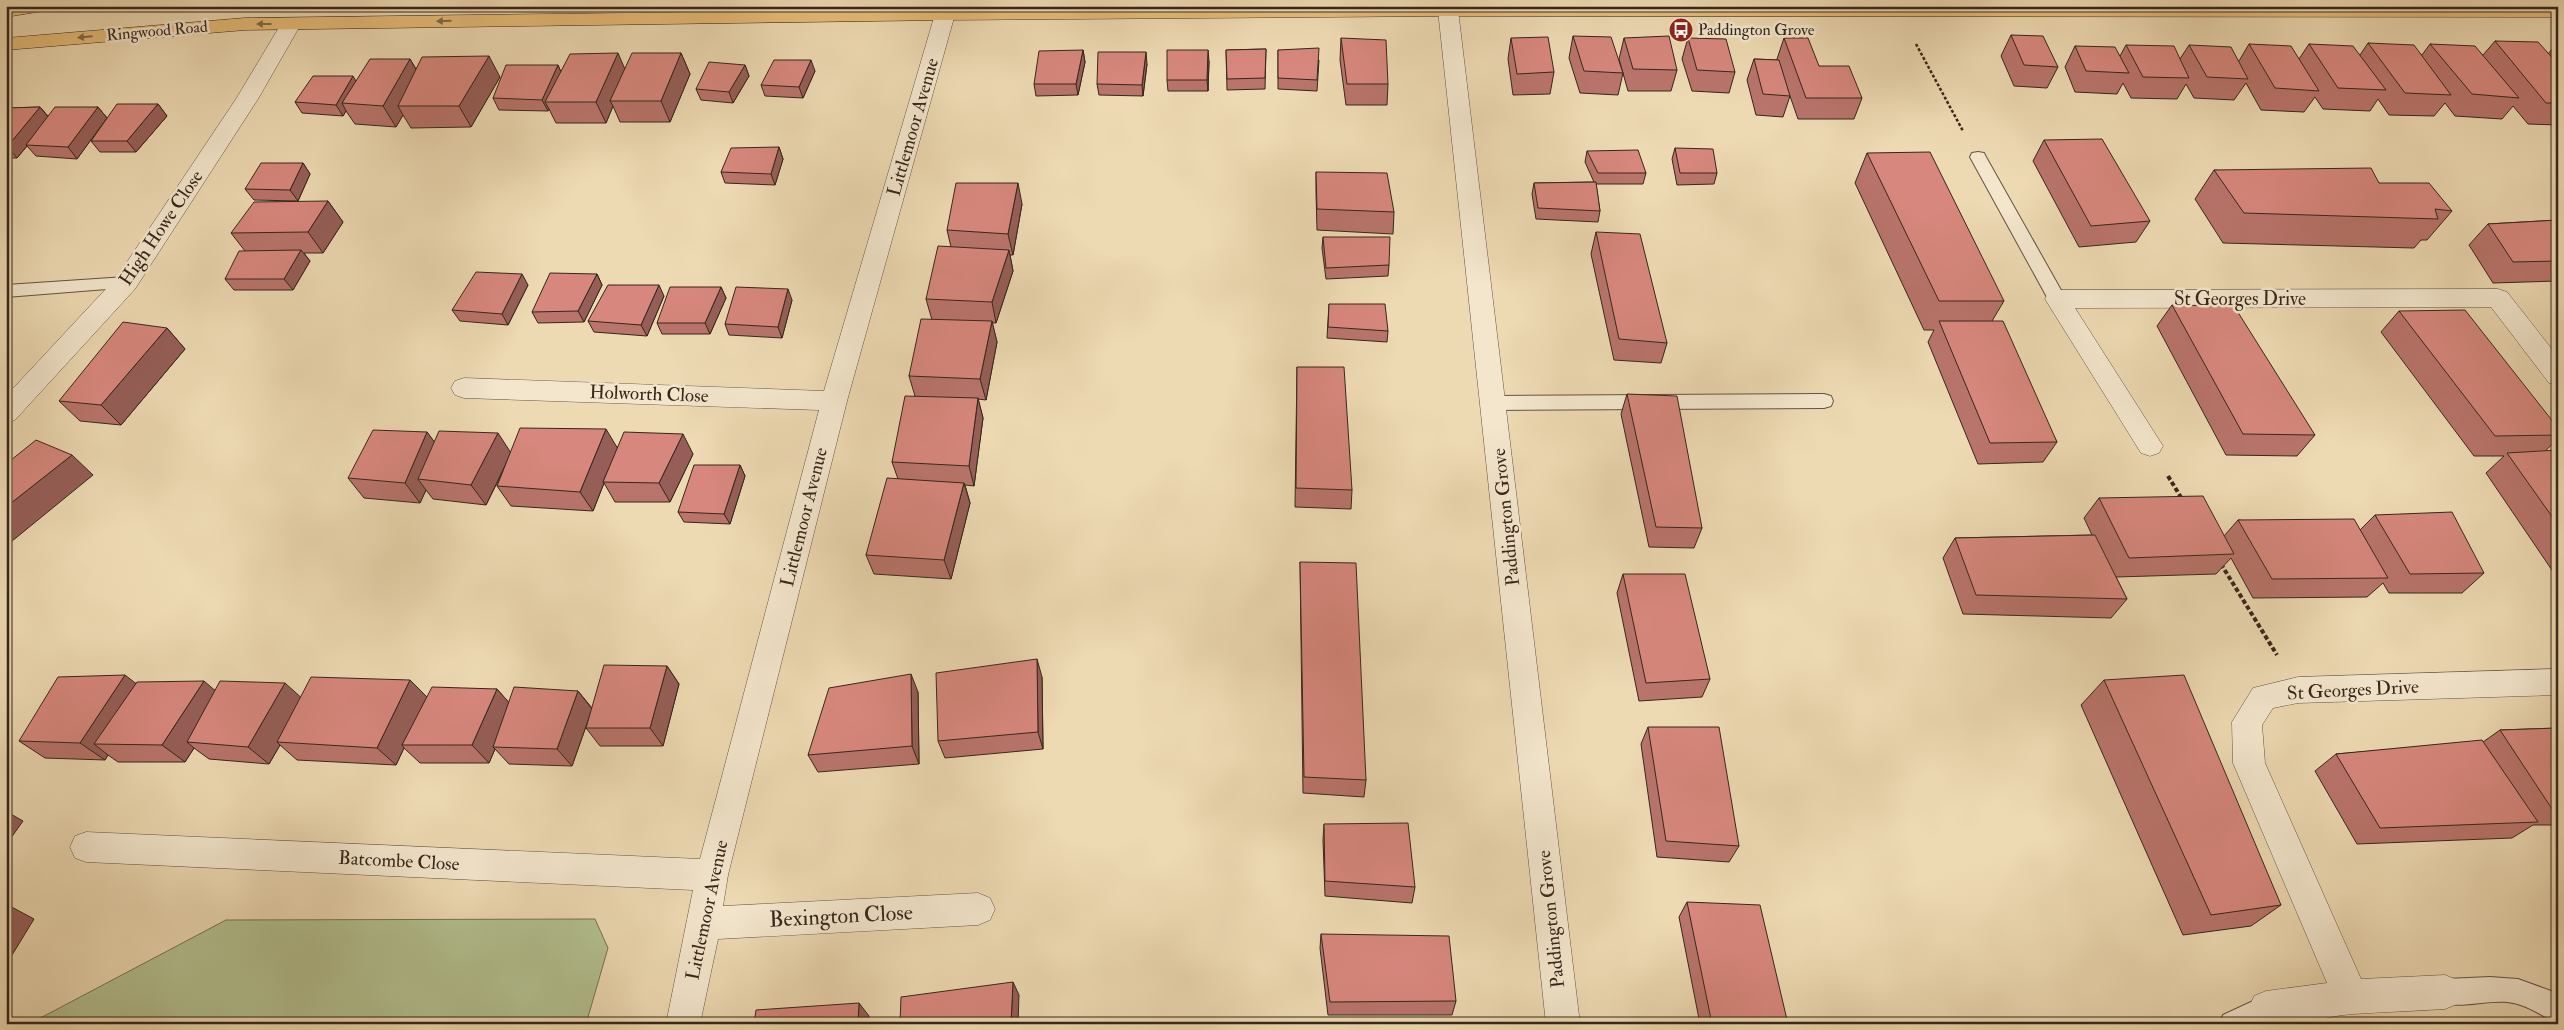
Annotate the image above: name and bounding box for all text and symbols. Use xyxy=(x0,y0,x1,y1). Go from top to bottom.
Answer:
street label: Ringwood Road xyxy=(105,17,209,45)
bus stop icon: Paddington Grove xyxy=(1668,17,1694,43)
one-way arrow xyxy=(436,18,452,26)
one-way arrow xyxy=(256,20,272,28)
place label: Paddington Grove xyxy=(1698,20,1815,40)
one-way arrow xyxy=(76,34,92,42)
street label: Littlemoor Avenue xyxy=(882,55,944,199)
street label: High Howe Close xyxy=(114,166,208,290)
street label: St Georges Drive xyxy=(2174,287,2306,311)
street label: Holworth Close xyxy=(589,380,709,408)
street label: Littlemoor Avenue xyxy=(775,445,833,589)
street label: Paddington Grove xyxy=(1487,447,1525,587)
street label: St Georges Drive xyxy=(2286,675,2420,705)
street label: Littlemoor Avenue xyxy=(680,838,734,982)
street label: Batcombe Close xyxy=(338,846,460,876)
street label: Paddington Grove xyxy=(1532,849,1570,989)
street label: Bexington Close xyxy=(768,898,914,934)

